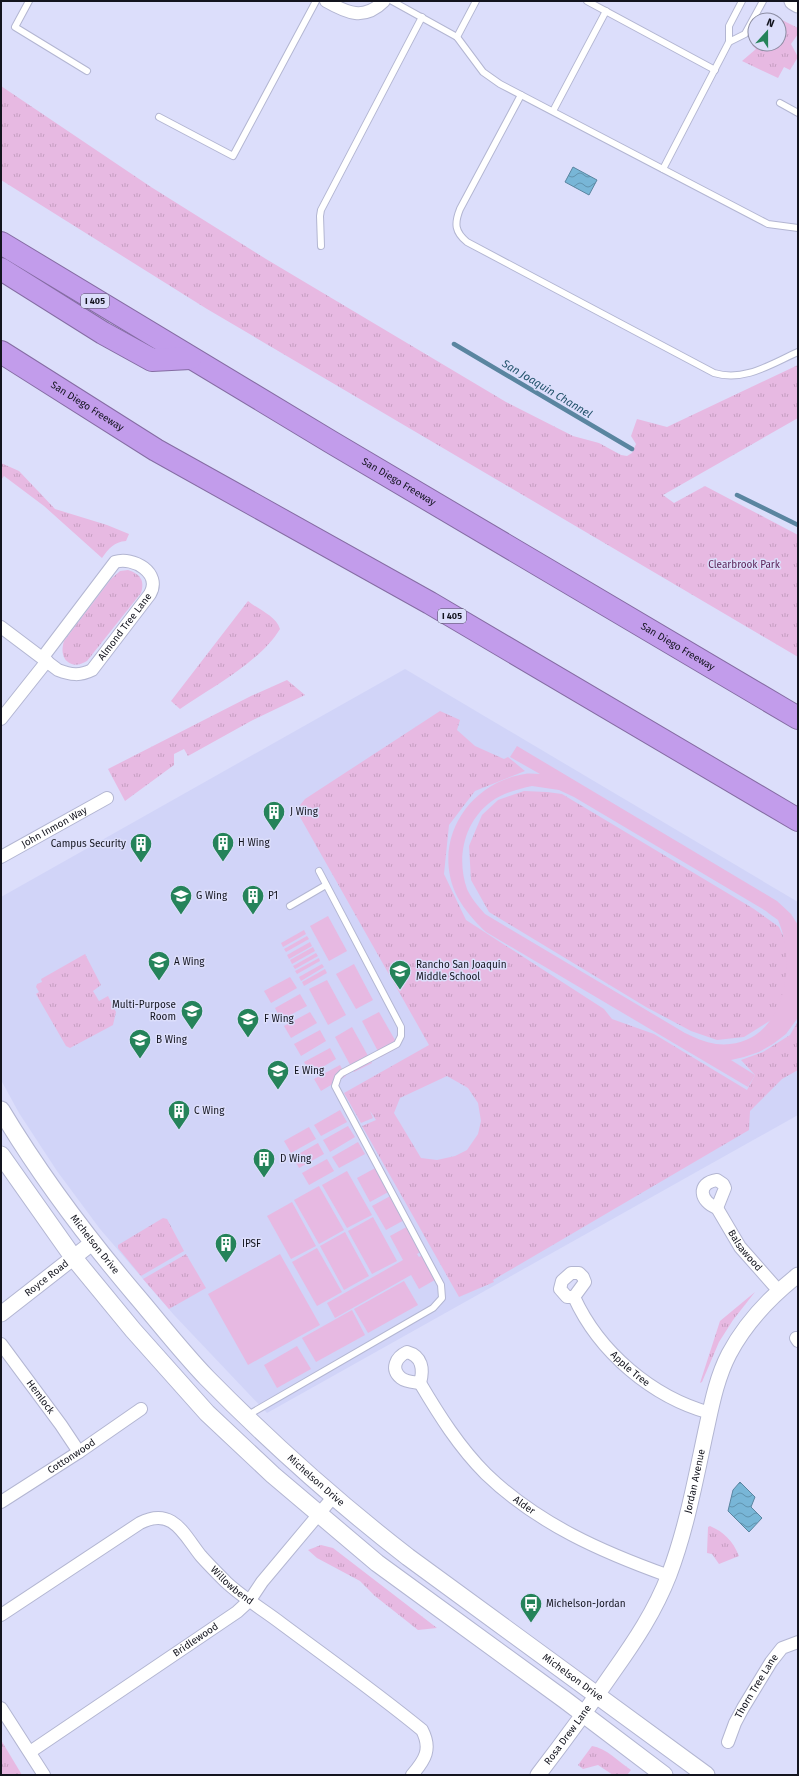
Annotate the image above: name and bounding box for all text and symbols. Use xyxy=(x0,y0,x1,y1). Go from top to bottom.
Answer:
north arrow xyxy=(747,12,787,52)
text: N xyxy=(765,16,776,31)
road number: I 405 xyxy=(81,294,109,308)
water label: San Joaquin Channel xyxy=(499,356,594,421)
street label: San Diego Freeway xyxy=(48,379,126,434)
street label: San Diego Freeway xyxy=(359,455,438,509)
park label: Clearbrook Park xyxy=(708,559,781,571)
street label: Almond Tree Lane xyxy=(96,591,154,663)
road number: I 405 xyxy=(438,609,466,623)
street label: San Diego Freeway xyxy=(638,620,717,673)
building icon: J Wing xyxy=(261,799,287,832)
street label: John Inmon Way xyxy=(19,804,89,850)
place label: J Wing xyxy=(290,806,319,818)
building icon: H Wing xyxy=(210,830,236,863)
building icon: Campus Security xyxy=(128,831,154,864)
place label: H Wing xyxy=(238,837,270,849)
place label: Campus Security xyxy=(51,838,126,850)
school or university icon: G Wing xyxy=(168,883,194,916)
building icon: P1 xyxy=(240,883,266,916)
place label: G Wing xyxy=(196,890,228,902)
place label: P1 xyxy=(268,890,278,902)
school or university icon: A Wing xyxy=(146,949,172,982)
place label: A Wing xyxy=(174,956,205,968)
school or university icon: Rancho San Joaquin Middle School xyxy=(387,958,413,991)
place label: Rancho San Joaquin Middle School xyxy=(416,959,507,983)
school or university icon: Multi-Purpose Room xyxy=(179,998,205,1031)
place label: Multi-Purpose Room xyxy=(112,999,176,1023)
school or university icon: F Wing xyxy=(235,1006,261,1039)
place label: F Wing xyxy=(264,1013,294,1025)
school or university icon: B Wing xyxy=(127,1027,153,1060)
place label: B Wing xyxy=(156,1034,188,1046)
school or university icon: E Wing xyxy=(265,1058,291,1091)
place label: E Wing xyxy=(294,1065,325,1077)
building icon: C Wing xyxy=(166,1098,192,1131)
place label: C Wing xyxy=(194,1105,225,1117)
building icon: D Wing xyxy=(251,1146,277,1179)
place label: D Wing xyxy=(280,1153,312,1165)
street label: Michelson Drive xyxy=(68,1212,122,1277)
street label: Balsawood xyxy=(725,1228,765,1274)
building icon: IPSF xyxy=(213,1231,239,1264)
place label: IPSF xyxy=(242,1238,261,1250)
street label: Royce Road xyxy=(22,1257,71,1299)
street label: Apple Tree xyxy=(608,1349,652,1389)
street label: Hemlock xyxy=(24,1378,57,1417)
street label: Cottonwood xyxy=(45,1436,98,1477)
street label: Jordan Avenue xyxy=(682,1448,708,1515)
street label: Michelson Drive xyxy=(285,1452,347,1509)
street label: Alder xyxy=(511,1494,537,1517)
street label: Willowbend xyxy=(208,1564,256,1608)
bus stop icon: Michelson-Jordan xyxy=(518,1591,544,1624)
place label: Michelson-Jordan xyxy=(546,1598,626,1610)
street label: Bridlewood xyxy=(171,1620,221,1659)
street label: Michelson Drive xyxy=(540,1651,605,1704)
street label: Thorn Tree Lane xyxy=(733,1652,781,1720)
street label: Rosa Drew Lane xyxy=(542,1703,594,1767)

